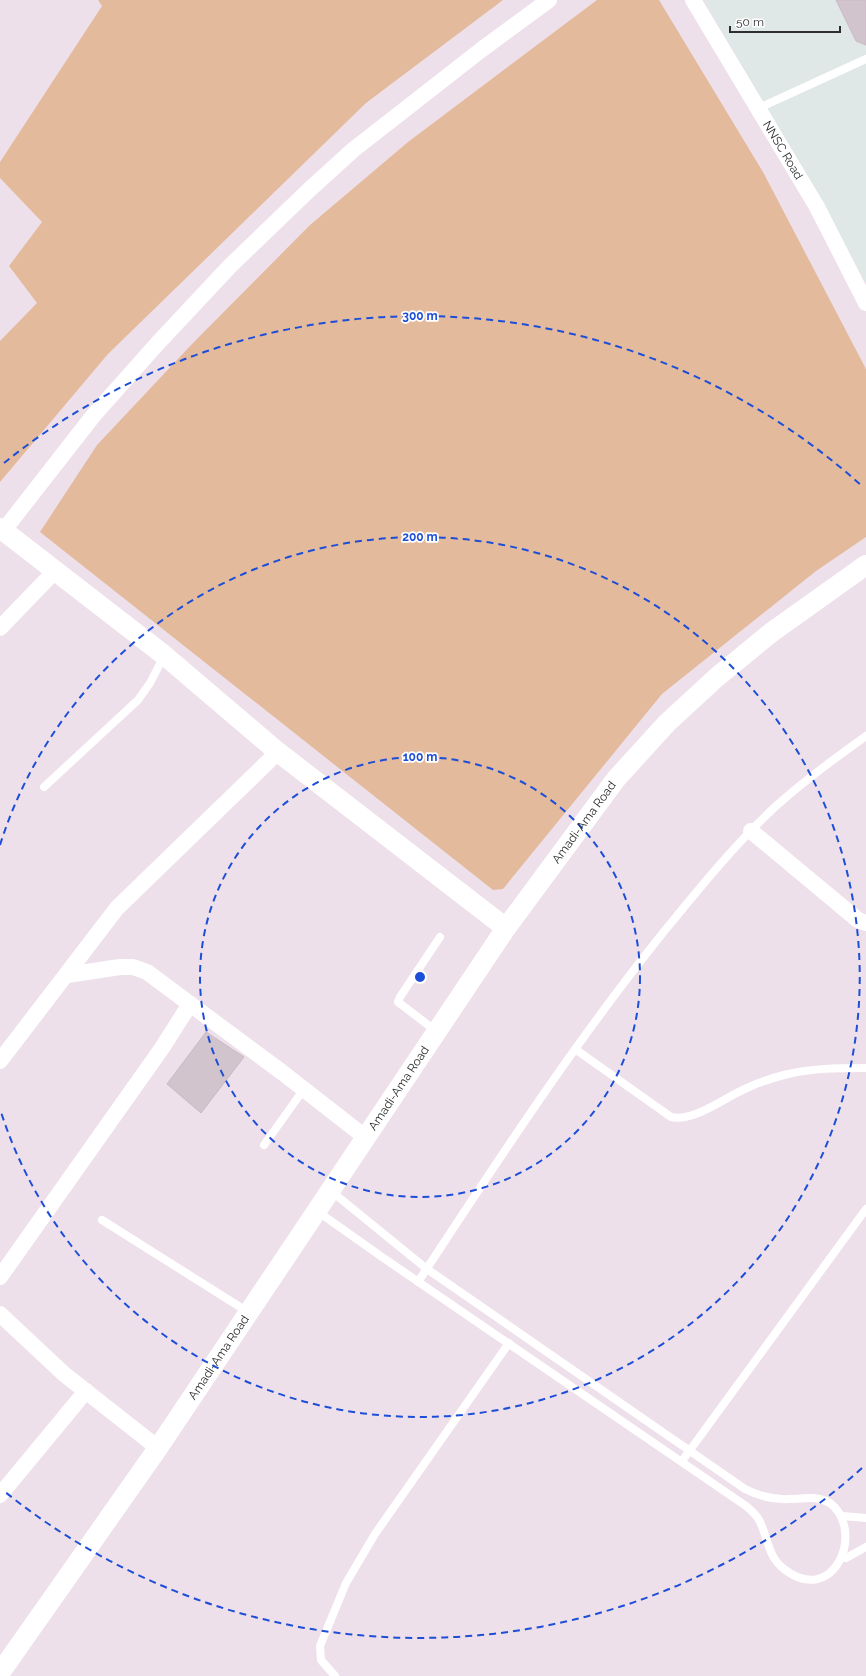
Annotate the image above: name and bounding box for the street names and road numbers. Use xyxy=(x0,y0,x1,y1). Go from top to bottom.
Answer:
street label: NNSC Road xyxy=(760,118,806,182)
street label: Amadi-Ama Road xyxy=(549,779,619,866)
street label: Amadi-Ama Road xyxy=(366,1043,432,1133)
street label: Amadi-Ama Road xyxy=(185,1313,252,1402)

